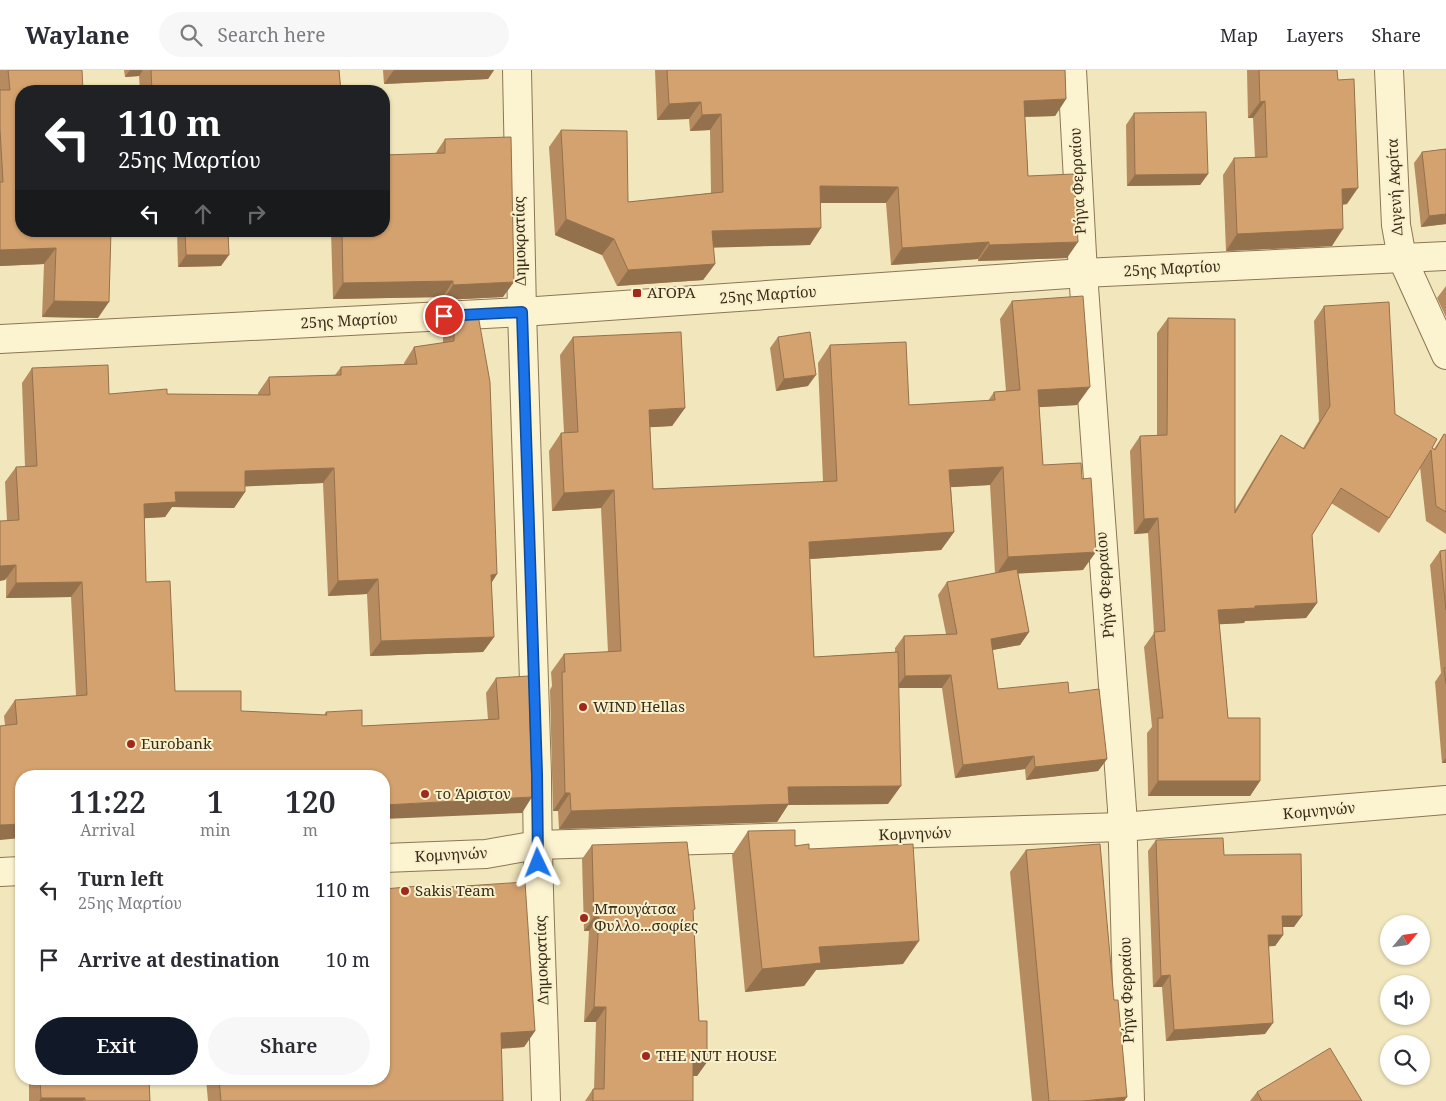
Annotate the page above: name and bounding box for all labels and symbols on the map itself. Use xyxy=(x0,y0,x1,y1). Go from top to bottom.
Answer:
street label: Ρήγα Φερραίου xyxy=(1064,127,1090,235)
street label: Διγενή Ακρίτα xyxy=(1381,138,1407,236)
street label: Δημοκρατίας xyxy=(508,196,530,286)
street label: 25ης Μαρτίου xyxy=(1123,255,1221,281)
street label: 25ης Μαρτίου xyxy=(719,281,817,307)
place label: ΑΓΟΡΑ xyxy=(647,282,696,302)
marker: ΑΓΟΡΑ xyxy=(631,287,643,299)
pin xyxy=(423,295,465,337)
street label: 25ης Μαρτίου xyxy=(300,307,398,333)
street label: Ρήγα Φερραίου xyxy=(1090,531,1118,639)
place label: WIND Hellas xyxy=(593,696,685,716)
marker: WIND Hellas xyxy=(577,701,589,713)
place label: Eurobank xyxy=(141,733,212,753)
marker: Eurobank xyxy=(125,738,137,750)
place label: το Άριστον xyxy=(435,783,511,803)
marker: το Άριστον xyxy=(419,788,431,800)
street label: Κομνηνών xyxy=(1282,797,1356,823)
street label: Κομνηνών xyxy=(878,822,952,844)
position arrow xyxy=(511,836,563,888)
street label: Κομνηνών xyxy=(414,842,488,866)
place label: Sakis Team xyxy=(415,880,495,900)
marker: Sakis Team xyxy=(399,885,411,897)
place label: Μπουγάτσα Φυλλο...σοφίες xyxy=(594,898,698,935)
marker: Μπουγάτσα Φυλλο...σοφίες xyxy=(578,912,590,924)
street label: Δημοκρατίας xyxy=(529,915,553,1005)
north arrow xyxy=(1380,915,1430,965)
street label: Ρήγα Φερραίου xyxy=(1114,936,1138,1044)
place label: THE NUT HOUSE xyxy=(656,1045,777,1065)
marker: THE NUT HOUSE xyxy=(640,1050,652,1062)

